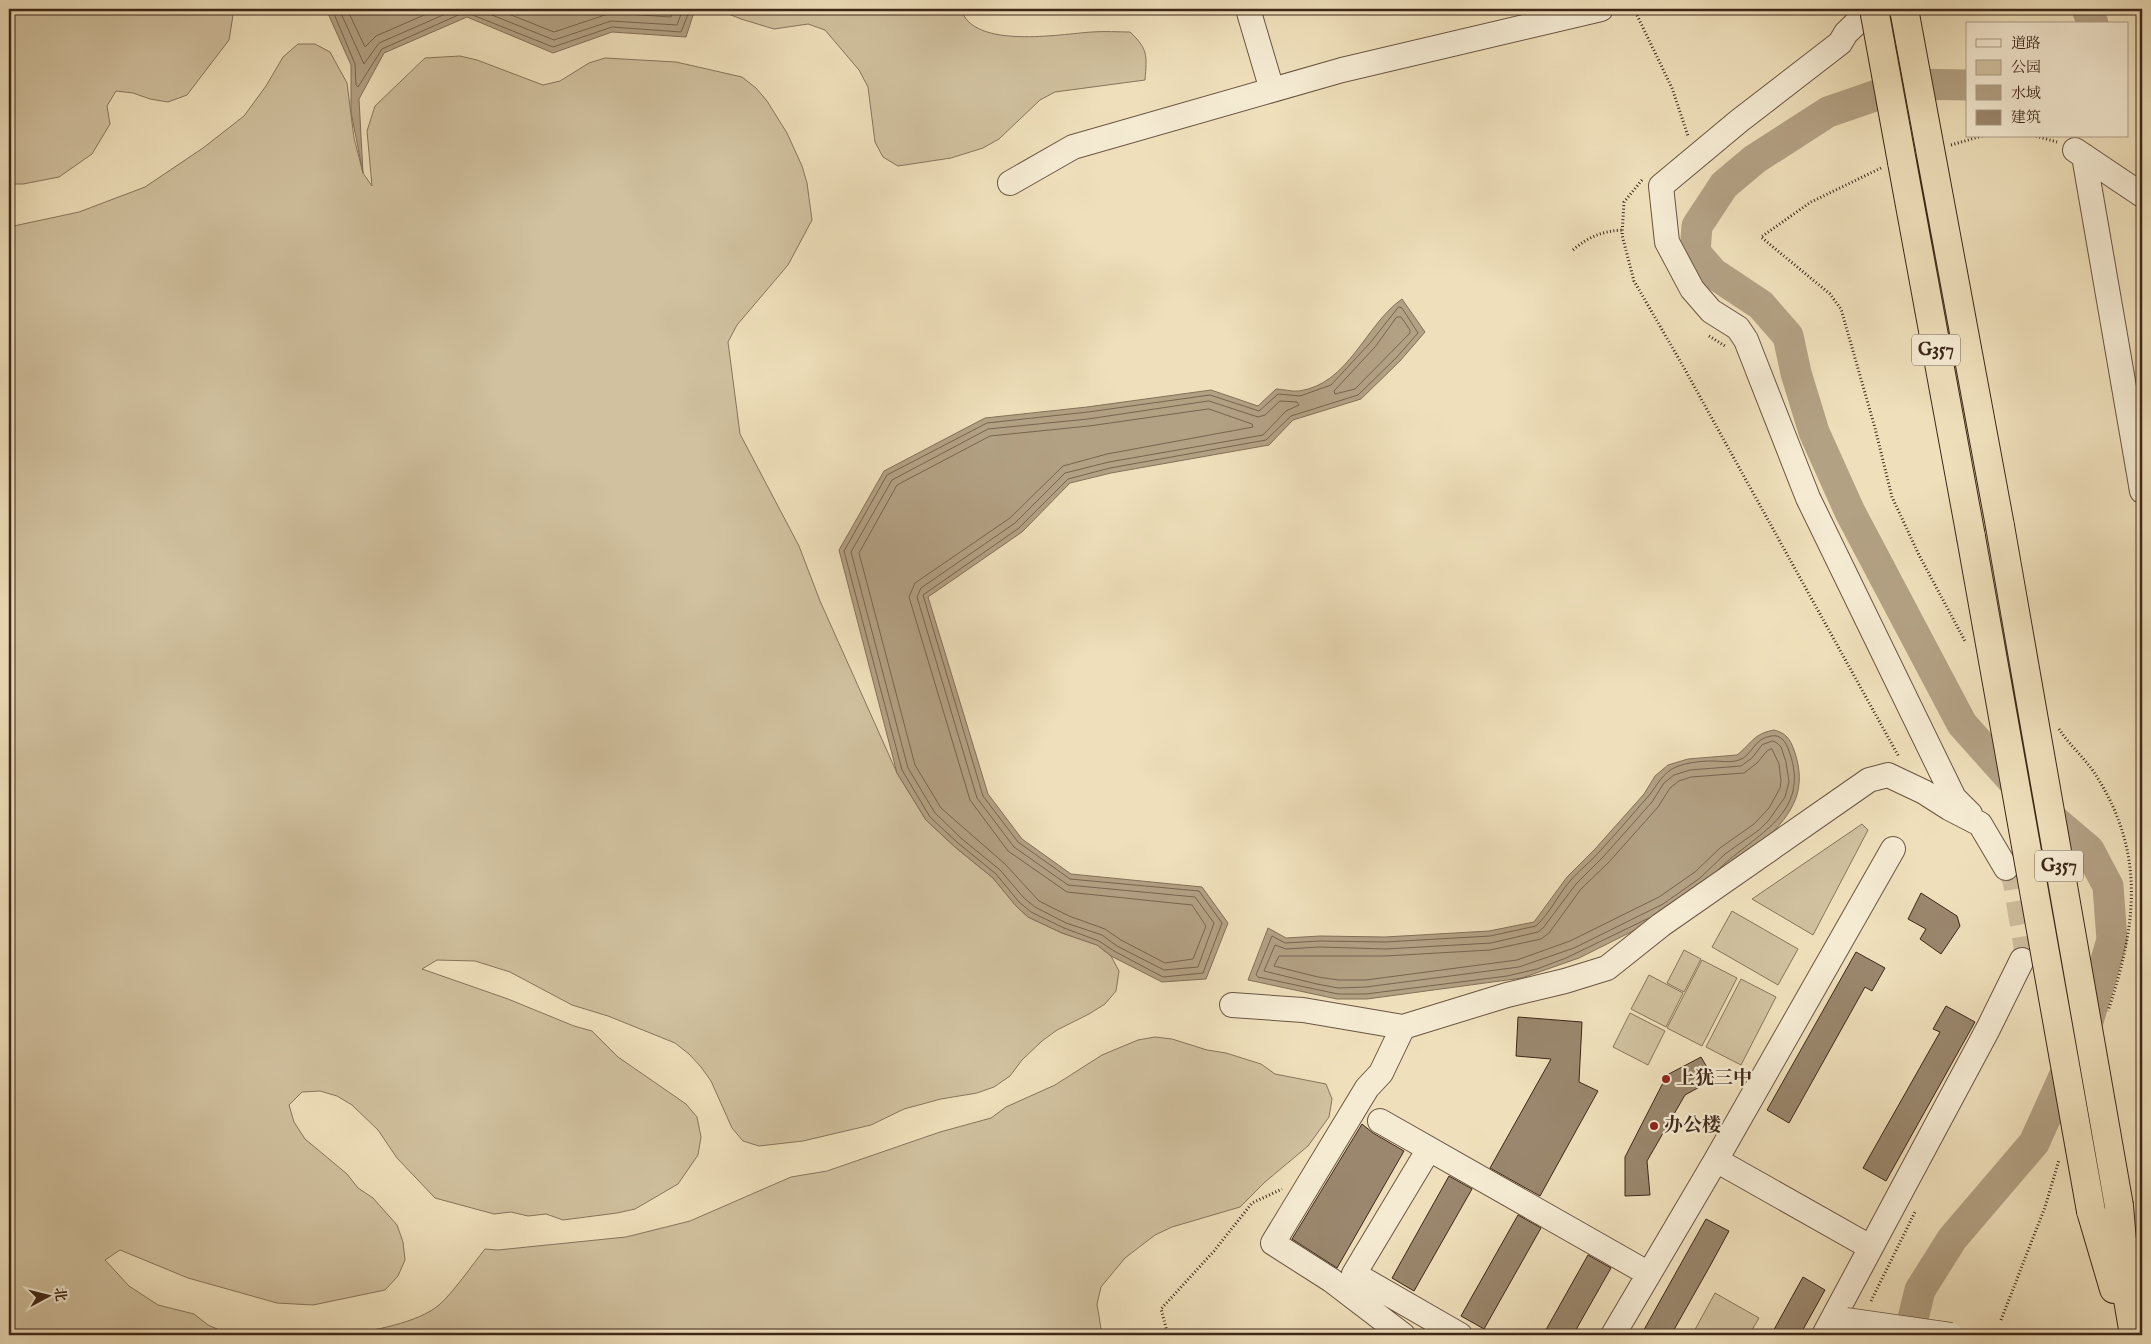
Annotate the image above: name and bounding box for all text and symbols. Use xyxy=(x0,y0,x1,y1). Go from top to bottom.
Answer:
legend xyxy=(1966,22,2128,138)
text: 道路 xyxy=(2011,34,2041,53)
text: 公园 xyxy=(2011,58,2041,77)
text: 水域 xyxy=(2011,84,2041,103)
text: 建筑 xyxy=(2011,108,2041,127)
road number: G357 xyxy=(1912,334,1960,366)
road number: G357 xyxy=(2035,850,2083,881)
place label: 上犹三中 xyxy=(1676,1067,1752,1091)
marker: 上犹三中 xyxy=(1660,1073,1672,1085)
place label: 办公楼 xyxy=(1664,1114,1721,1138)
marker: 办公楼 xyxy=(1648,1120,1660,1132)
north arrow xyxy=(22,1272,72,1322)
text: 北 xyxy=(50,1286,70,1303)

